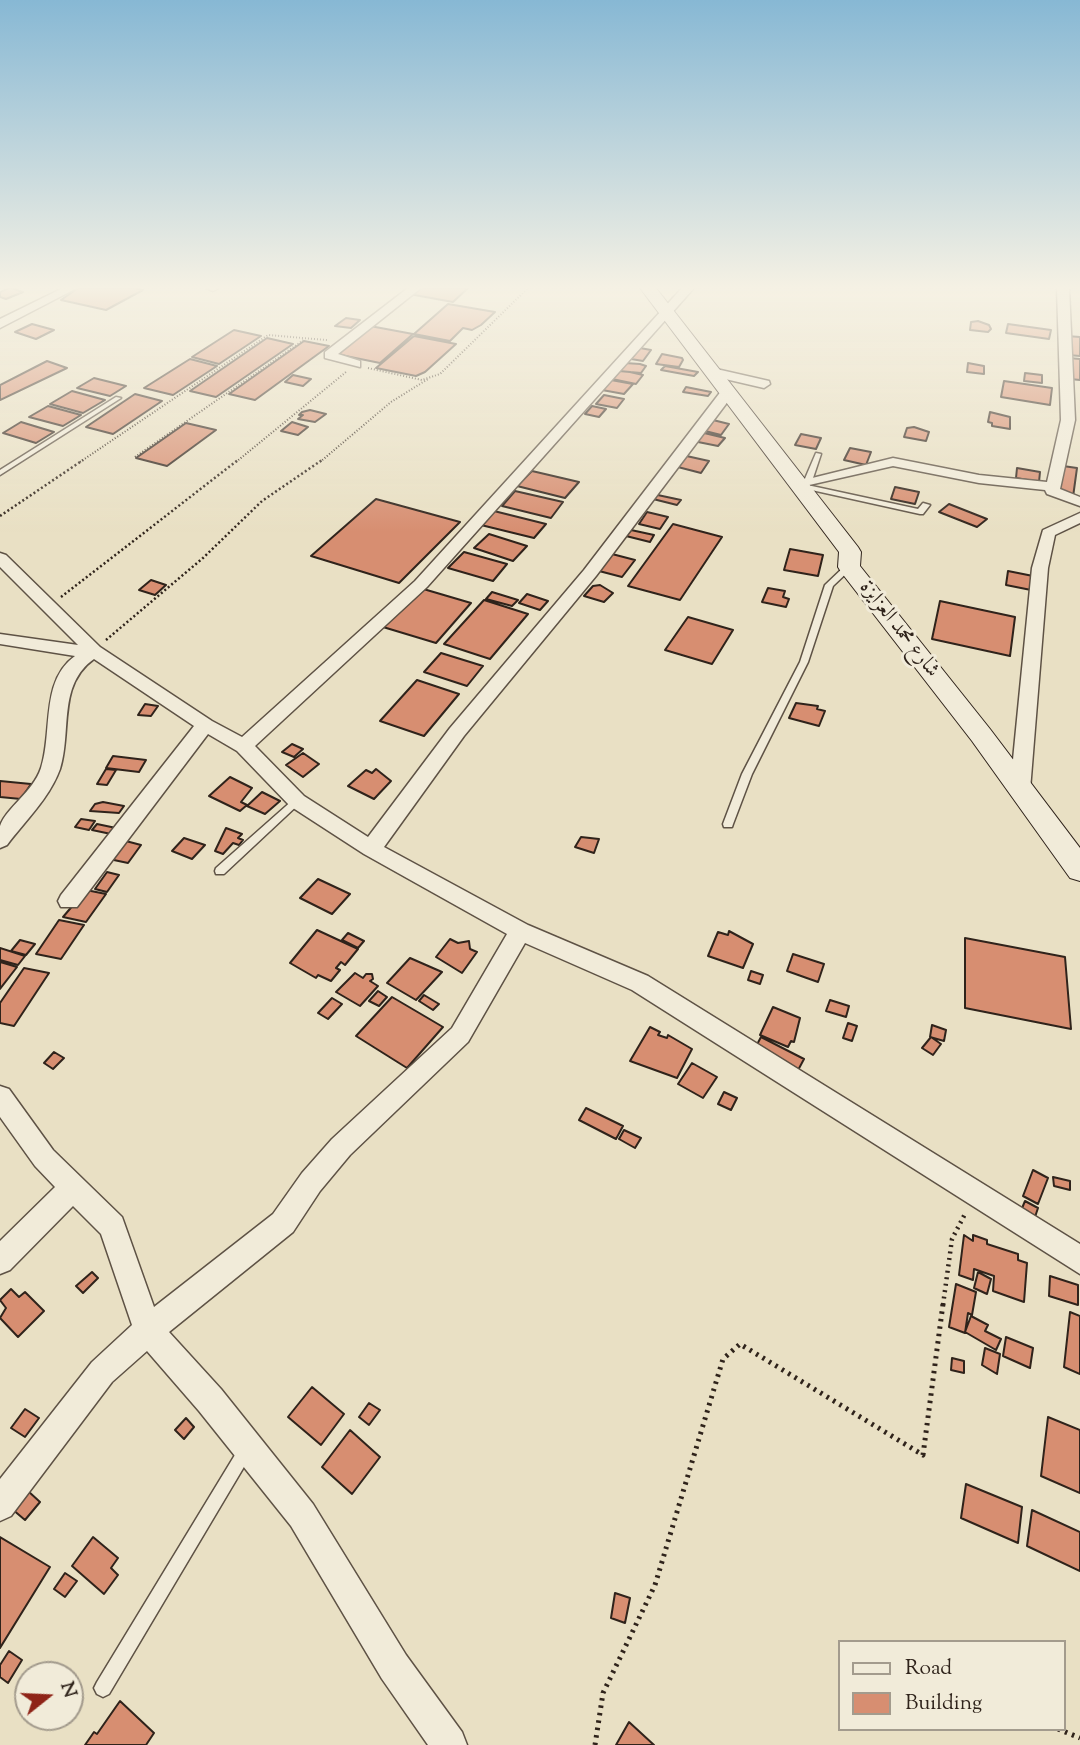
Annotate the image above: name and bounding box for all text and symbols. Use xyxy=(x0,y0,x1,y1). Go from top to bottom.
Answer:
street label: شارع محمد العزايزة xyxy=(852,577,944,683)
legend xyxy=(838,1640,1066,1731)
text: Road xyxy=(905,1654,952,1684)
north arrow xyxy=(14,1661,84,1731)
text: N xyxy=(52,1679,83,1701)
text: Building xyxy=(905,1689,982,1719)

